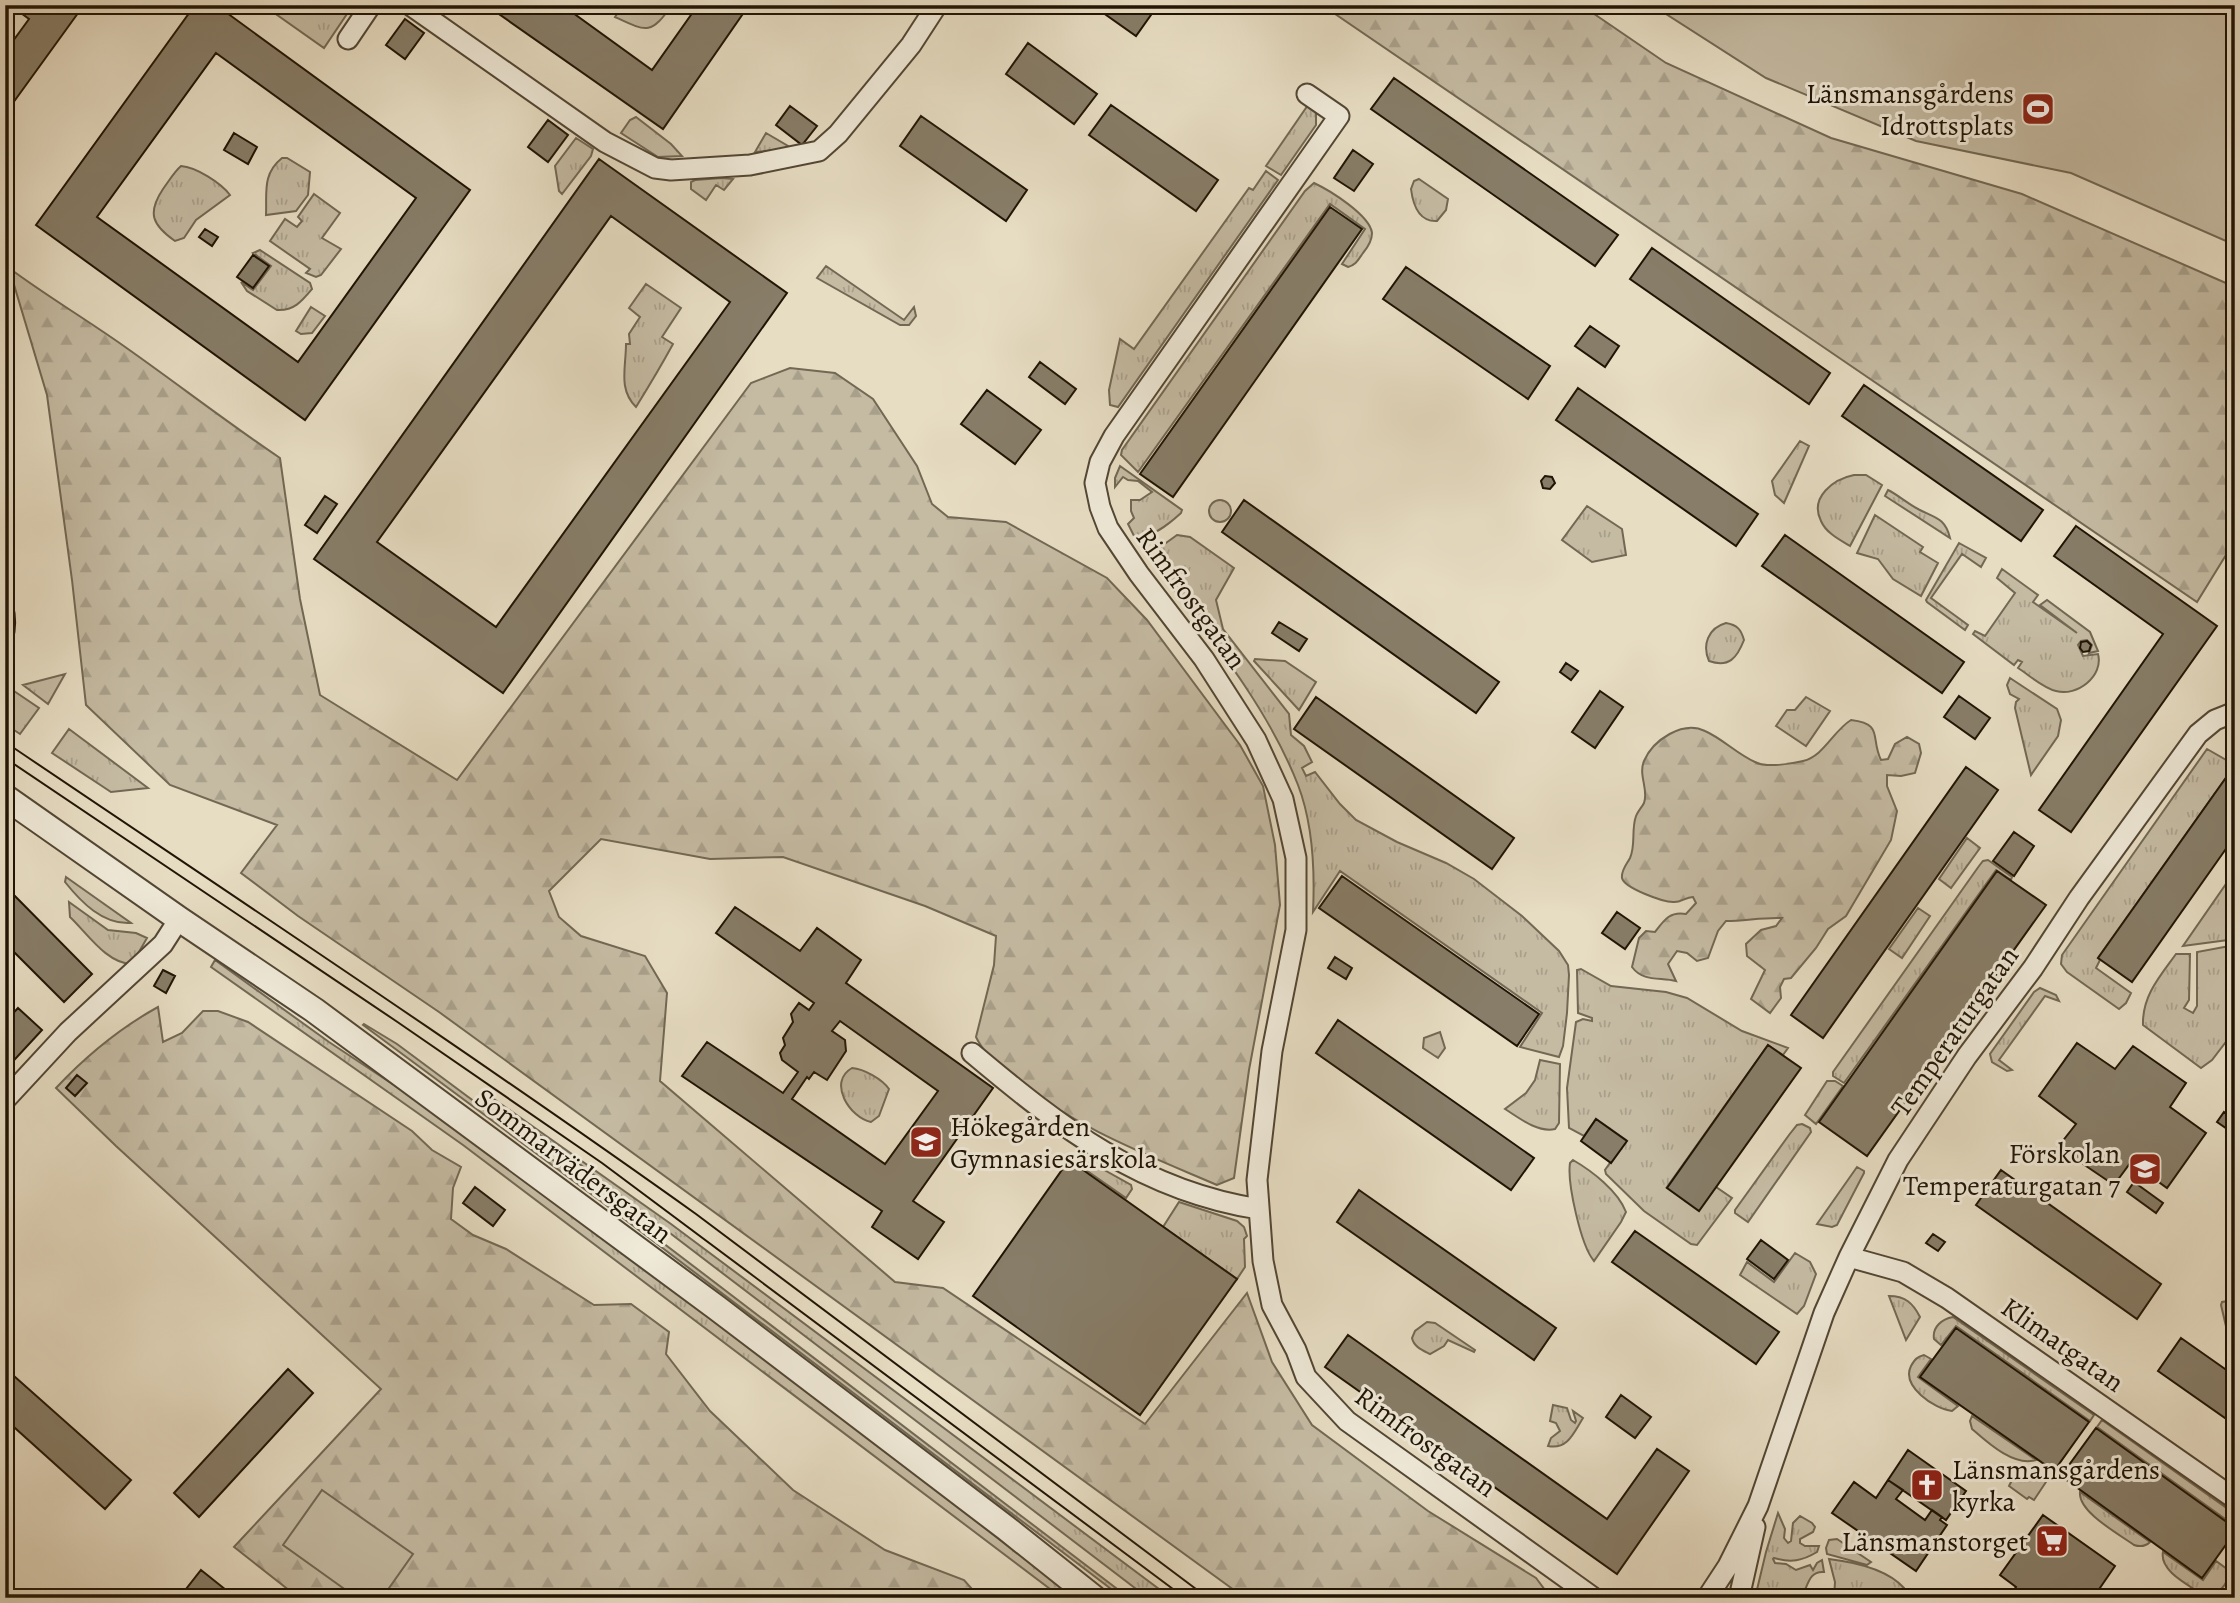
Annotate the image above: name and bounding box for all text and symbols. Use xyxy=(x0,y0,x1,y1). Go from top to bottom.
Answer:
place label: Länsmansgårdens Idrottsplats xyxy=(1806,75,2014,145)
sports icon: Länsmansgårdens Idrottsplats xyxy=(2019,90,2057,128)
street label: Rimfrostgatan xyxy=(1127,520,1255,677)
street label: Temperaturgatan xyxy=(1882,939,2028,1124)
street label: Sommarvädersgatan xyxy=(467,1079,680,1253)
place label: Hökegården Gymnasiesärskola xyxy=(950,1108,1157,1178)
school or university icon: Hökegården Gymnasiesärskola xyxy=(907,1123,945,1161)
place label: Förskolan Temperaturgatan 7 xyxy=(1903,1135,2120,1205)
school or university icon: Förskolan Temperaturgatan 7 xyxy=(2126,1150,2164,1188)
street label: Klimatgatan xyxy=(1993,1288,2132,1401)
street label: Rimfrostgatan xyxy=(1347,1378,1504,1506)
place label: Länsmansgårdens kyrka xyxy=(1952,1451,2160,1521)
church icon: Länsmansgårdens kyrka xyxy=(1908,1466,1946,1504)
supermarket icon: Länsmanstorget xyxy=(2033,1522,2071,1560)
place label: Länsmanstorget xyxy=(1841,1523,2028,1561)

